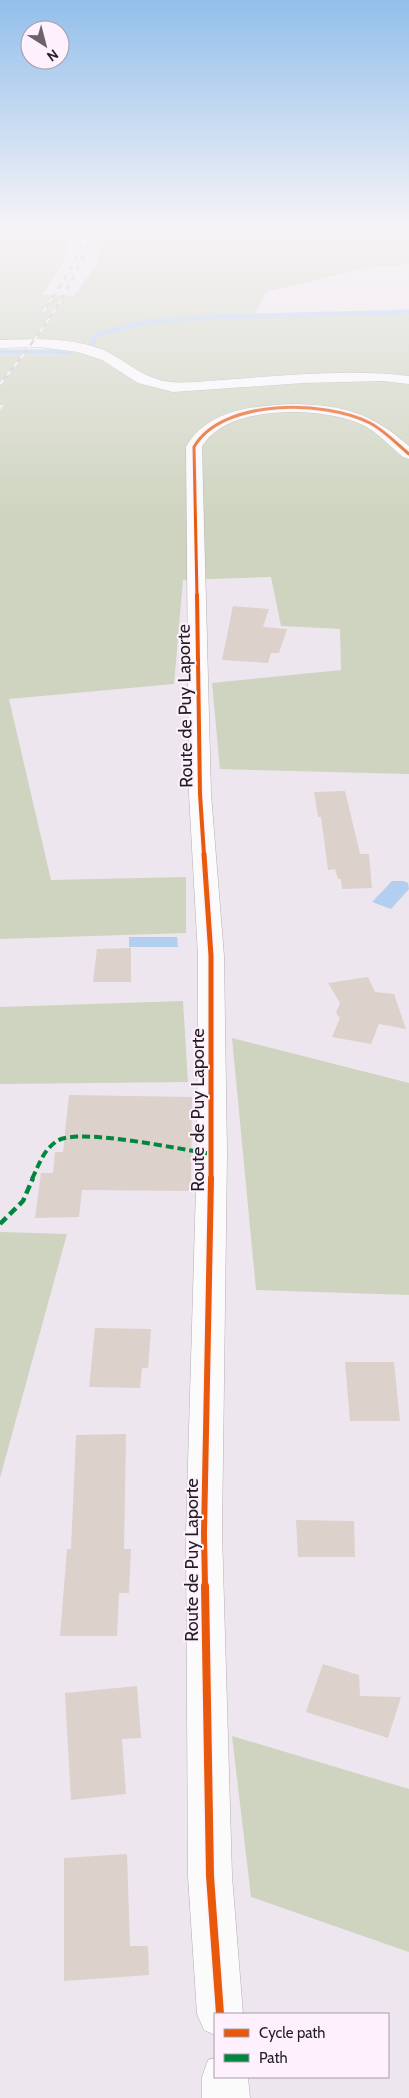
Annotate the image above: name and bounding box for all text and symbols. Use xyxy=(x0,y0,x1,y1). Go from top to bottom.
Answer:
north arrow xyxy=(20,20,70,70)
text: N xyxy=(43,45,62,66)
street label: Route de Puy Laporte xyxy=(173,624,197,788)
street label: Route de Puy Laporte xyxy=(187,1028,209,1192)
street label: Route de Puy Laporte xyxy=(181,1478,203,1642)
legend xyxy=(214,2013,389,2078)
text: Cycle path xyxy=(259,2024,325,2042)
text: Path xyxy=(259,2049,288,2067)

